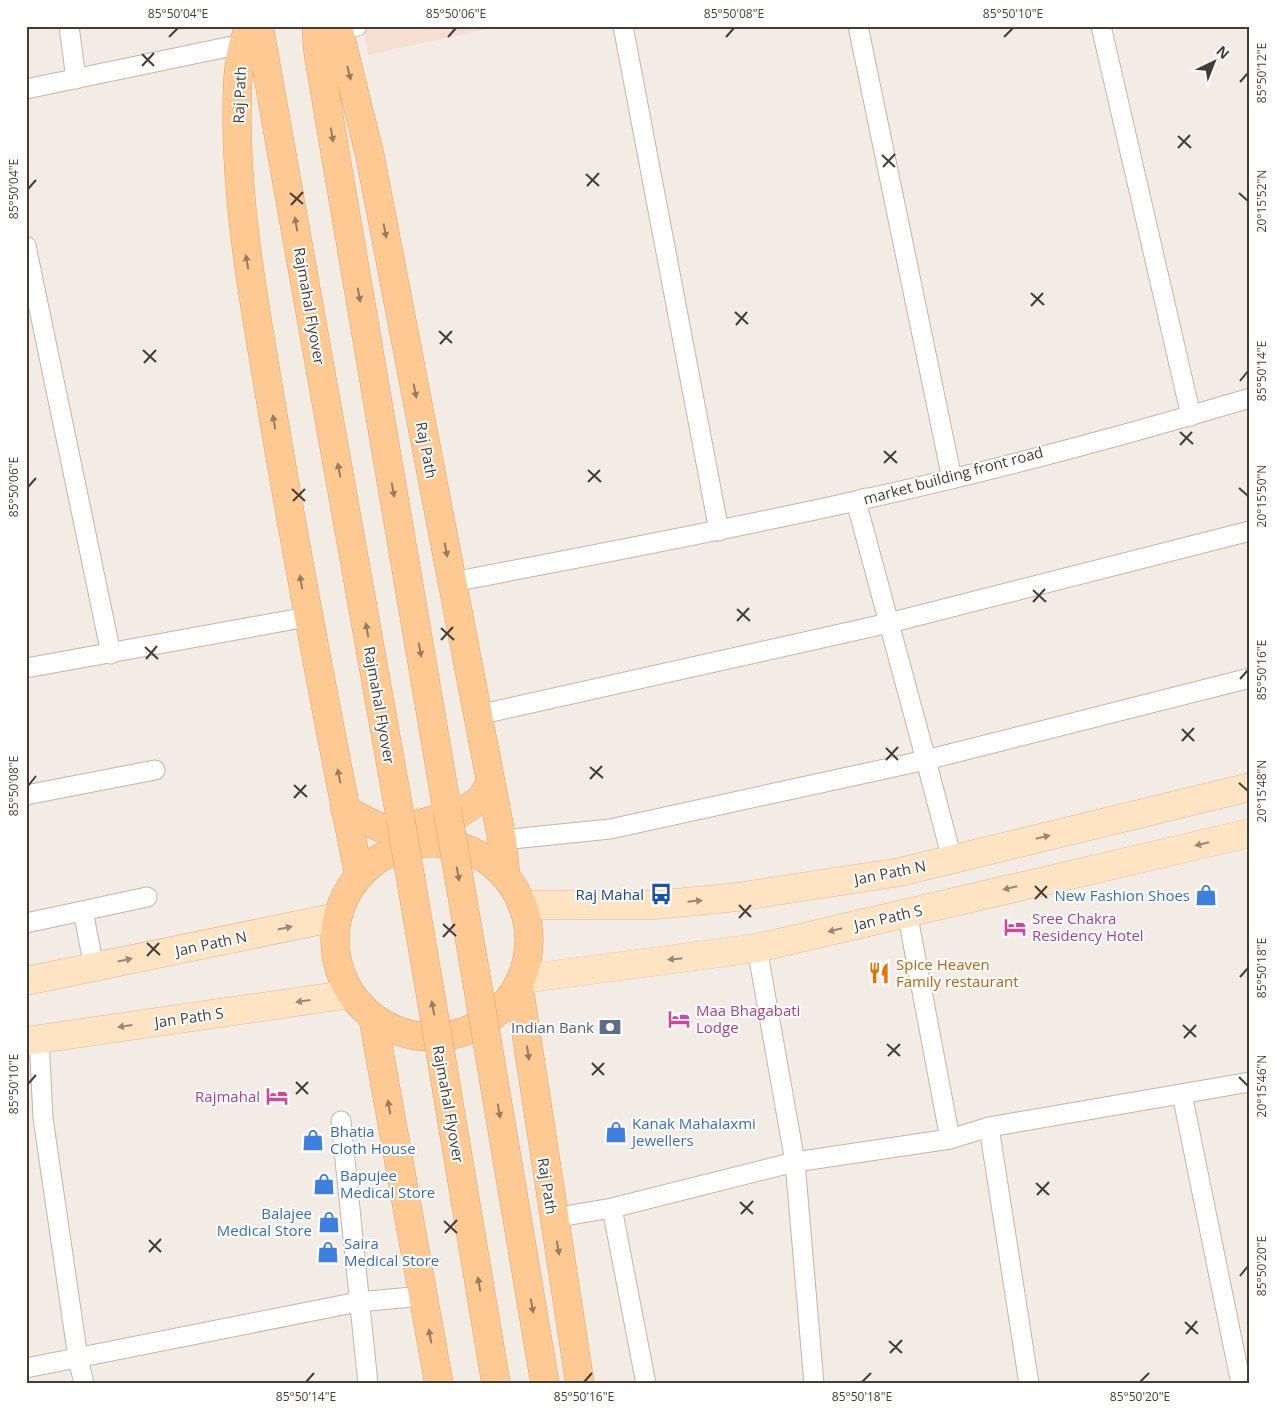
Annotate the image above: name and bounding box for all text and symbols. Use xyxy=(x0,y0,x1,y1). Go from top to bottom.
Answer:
text: 85°50'04"E xyxy=(148,5,208,22)
text: 85°50'06"E xyxy=(426,5,486,22)
text: 85°50'08"E xyxy=(704,5,764,22)
text: 85°50'10"E xyxy=(983,5,1043,22)
north arrow xyxy=(1188,38,1238,88)
text: N xyxy=(1213,41,1234,63)
text: 85°50'12"E xyxy=(1253,43,1270,103)
one-way arrow xyxy=(345,65,353,80)
street label: Raj Path xyxy=(228,66,250,124)
one-way arrow xyxy=(328,127,336,143)
text: 85°50'04"E xyxy=(5,159,22,219)
text: 20°15'52"N xyxy=(1253,170,1270,232)
one-way arrow xyxy=(291,215,299,231)
one-way arrow xyxy=(381,224,389,240)
street label: Rajmahal Flyover xyxy=(290,246,330,366)
one-way arrow xyxy=(243,253,251,269)
one-way arrow xyxy=(356,287,364,303)
text: 85°50'14"E xyxy=(1253,341,1270,401)
one-way arrow xyxy=(412,383,420,399)
one-way arrow xyxy=(270,414,278,430)
street label: Raj Path xyxy=(412,420,442,480)
street label: market building front road xyxy=(861,441,1045,509)
text: 85°50'06"E xyxy=(5,457,22,517)
one-way arrow xyxy=(335,462,343,477)
text: 20°15'50"N xyxy=(1253,465,1270,527)
one-way arrow xyxy=(389,482,397,498)
one-way arrow xyxy=(443,543,451,559)
one-way arrow xyxy=(297,574,305,590)
one-way arrow xyxy=(363,621,371,637)
text: 85°50'16"E xyxy=(1253,640,1270,700)
one-way arrow xyxy=(416,642,424,658)
street label: Rajmahal Flyover xyxy=(360,645,400,765)
text: 85°50'08"E xyxy=(5,756,22,816)
text: 20°15'48"N xyxy=(1253,760,1270,822)
one-way arrow xyxy=(335,769,343,784)
one-way arrow xyxy=(1036,833,1051,841)
one-way arrow xyxy=(1195,840,1210,848)
street label: Jan Path N xyxy=(851,855,928,889)
one-way arrow xyxy=(455,866,463,882)
bus stop icon: Raj Mahal xyxy=(648,881,674,907)
shop icon: New Fashion Shoes xyxy=(1193,882,1219,908)
place label: Raj Mahal xyxy=(576,884,644,904)
one-way arrow xyxy=(1002,884,1017,892)
place label: New Fashion Shoes xyxy=(1054,885,1190,905)
one-way arrow xyxy=(687,897,703,905)
street label: Jan Path S xyxy=(850,899,924,935)
place label: Sree Chakra Residency Hotel xyxy=(1032,908,1144,945)
hotel icon: Sree Chakra Residency Hotel xyxy=(1002,914,1028,940)
one-way arrow xyxy=(277,923,293,931)
street label: Jan Path N xyxy=(171,926,249,961)
one-way arrow xyxy=(827,926,842,934)
text: 85°50'18"E xyxy=(1253,938,1270,998)
place label: Spice Heaven Family restaurant xyxy=(896,954,1019,991)
one-way arrow xyxy=(667,955,683,963)
one-way arrow xyxy=(118,956,134,964)
restaurant icon: Spice Heaven Family restaurant xyxy=(866,960,892,986)
one-way arrow xyxy=(295,997,311,1005)
one-way arrow xyxy=(428,1000,436,1016)
place label: Maa Bhagabati Lodge xyxy=(696,1000,800,1037)
street label: Jan Path S xyxy=(151,1002,225,1032)
hotel icon: Maa Bhagabati Lodge xyxy=(666,1006,692,1032)
bank icon: Indian Bank xyxy=(597,1014,623,1040)
place label: Indian Bank xyxy=(511,1017,594,1037)
one-way arrow xyxy=(116,1022,132,1030)
street label: Rajmahal Flyover xyxy=(429,1044,469,1164)
one-way arrow xyxy=(524,1045,532,1061)
text: 85°50'10"E xyxy=(5,1054,22,1114)
text: 20°15'46"N xyxy=(1253,1055,1270,1117)
hotel icon: Rajmahal xyxy=(264,1083,290,1109)
place label: Rajmahal xyxy=(195,1086,260,1106)
one-way arrow xyxy=(385,1098,393,1114)
one-way arrow xyxy=(495,1104,503,1120)
place label: Kanak Mahalaxmi Jewellers xyxy=(630,1113,756,1150)
shop icon: Kanak Mahalaxmi Jewellers xyxy=(603,1119,629,1145)
place label: Bhatia Cloth House xyxy=(330,1121,416,1158)
shop icon: Bhatia Cloth House xyxy=(300,1127,326,1153)
street label: Raj Path xyxy=(534,1156,562,1216)
place label: Bapujee Medical Store xyxy=(340,1165,435,1202)
shop icon: Bapujee Medical Store xyxy=(311,1171,337,1197)
place label: Balajee Medical Store xyxy=(217,1203,312,1240)
shop icon: Balajee Medical Store xyxy=(316,1209,342,1235)
place label: Saira Medical Store xyxy=(344,1233,439,1270)
text: 85°50'20"E xyxy=(1253,1236,1270,1296)
shop icon: Saira Medical Store xyxy=(315,1239,341,1265)
one-way arrow xyxy=(555,1240,563,1256)
one-way arrow xyxy=(475,1276,483,1292)
one-way arrow xyxy=(529,1298,537,1314)
one-way arrow xyxy=(426,1327,434,1343)
text: 85°50'14"E xyxy=(276,1388,336,1405)
text: 85°50'16"E xyxy=(554,1388,614,1405)
text: 85°50'18"E xyxy=(832,1388,892,1405)
text: 85°50'20"E xyxy=(1110,1388,1170,1405)

